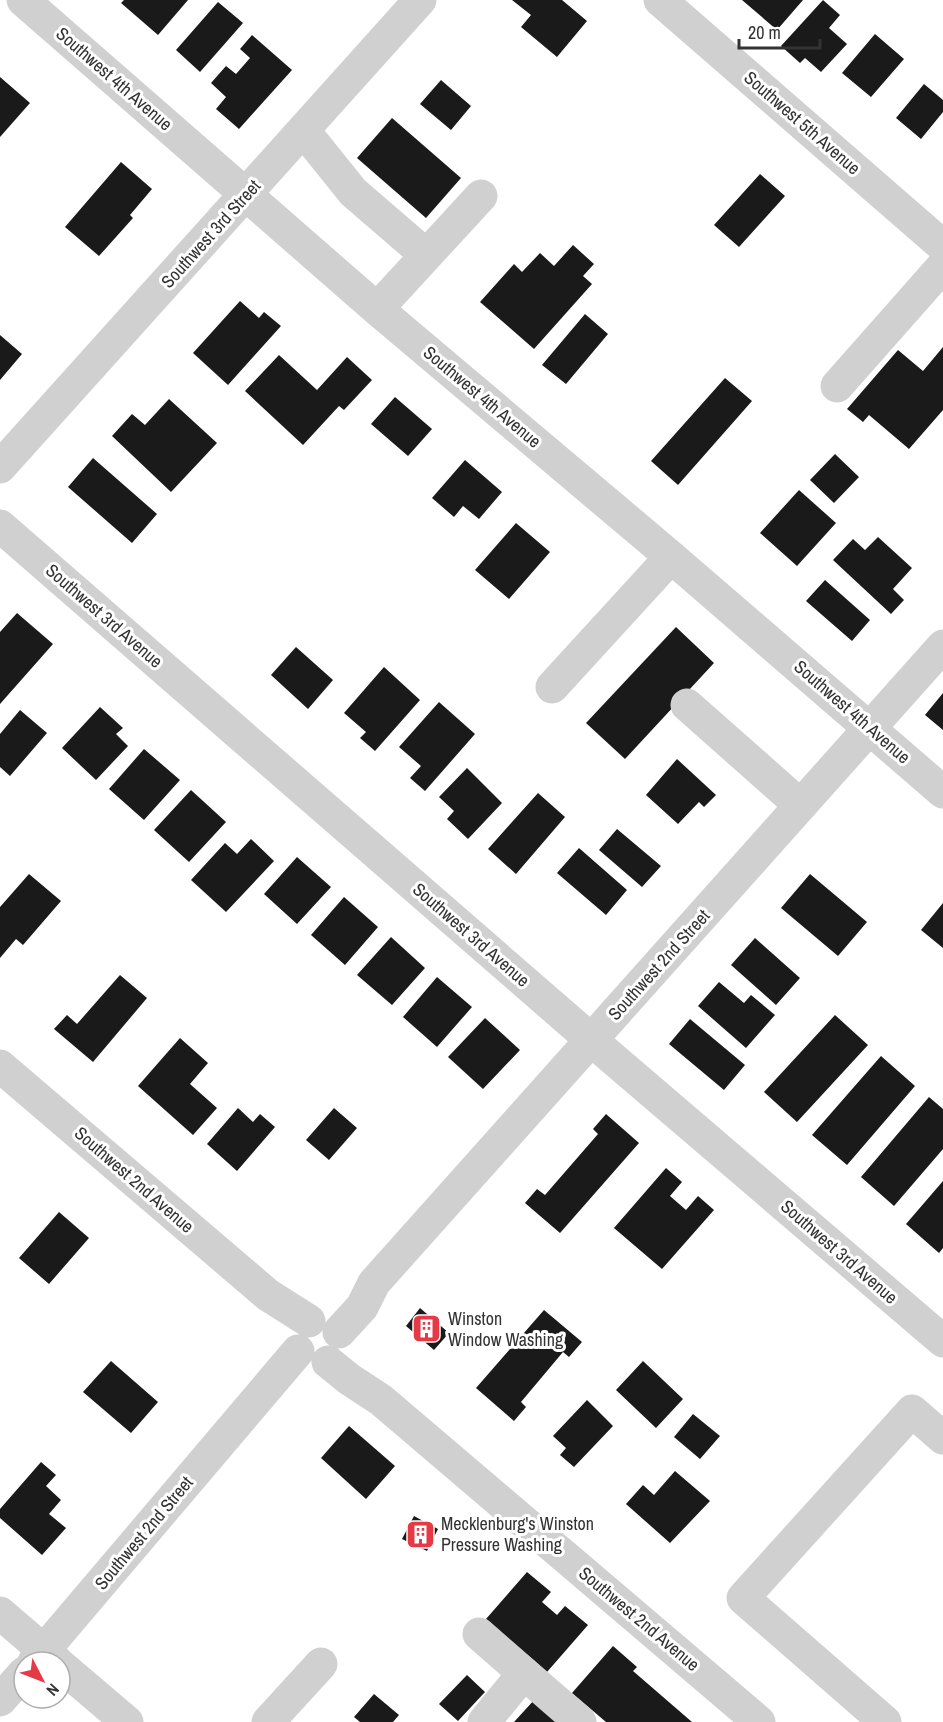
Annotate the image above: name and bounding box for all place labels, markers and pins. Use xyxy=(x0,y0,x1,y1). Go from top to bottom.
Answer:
place label: Winston Window Washing xyxy=(448,1306,564,1352)
building icon: Winston Window Washing xyxy=(411,1313,443,1345)
place label: Mecklenburg's Winston Pressure Washing xyxy=(441,1511,594,1557)
building icon: Mecklenburg's Winston Pressure Washing xyxy=(404,1518,436,1550)

